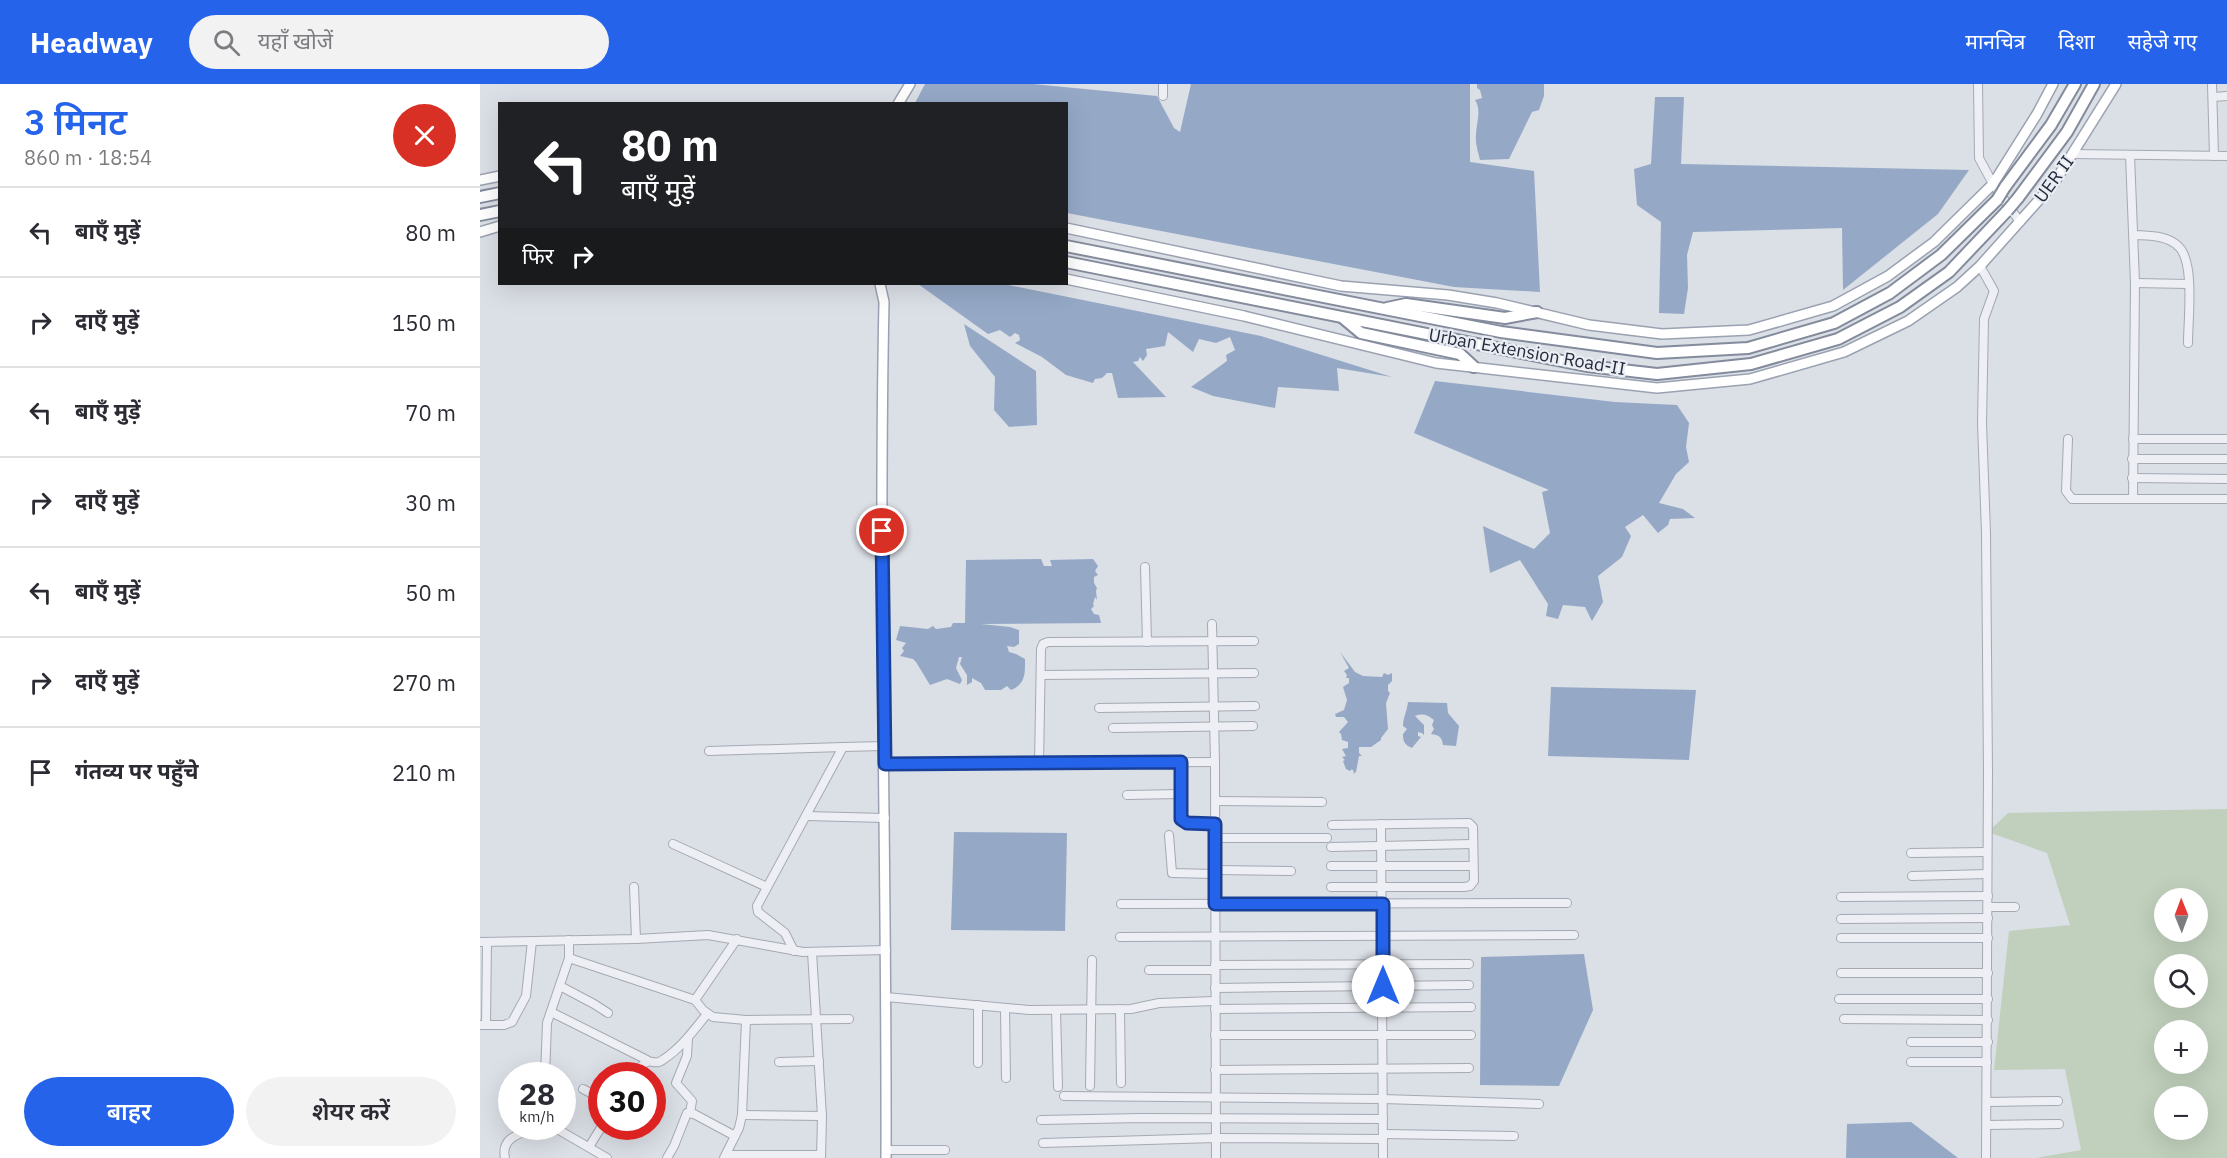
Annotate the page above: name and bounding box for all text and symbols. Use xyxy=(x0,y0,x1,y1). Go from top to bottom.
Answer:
search box xyxy=(189,15,609,69)
text: Headway xyxy=(30,24,153,61)
icon: search xyxy=(210,26,243,59)
text: यहाँ खोजें xyxy=(258,26,333,55)
text: मानचित्र xyxy=(1965,27,2025,55)
text: दिशा xyxy=(2058,27,2095,55)
text: सहेजे गए xyxy=(2128,27,2197,55)
text: 3 मिनट xyxy=(24,98,127,145)
button: close xyxy=(393,104,456,167)
text: 80 m xyxy=(621,118,719,173)
icon: left xyxy=(522,126,600,204)
text: 860 m · 18:54 xyxy=(24,144,152,171)
street label: UER II xyxy=(2029,151,2078,207)
text: बाएँ मुड़ें xyxy=(621,171,695,206)
icon: left xyxy=(24,216,57,249)
text: बाएँ मुड़ें xyxy=(75,216,141,245)
text: 80 m xyxy=(405,218,456,247)
icon: right xyxy=(566,240,599,273)
text: फिर xyxy=(522,241,554,270)
icon: right xyxy=(24,306,57,339)
text: दाएँ मुड़ें xyxy=(75,306,139,335)
text: 150 m xyxy=(392,308,456,337)
street label: Urban Extension Road-II xyxy=(1427,323,1627,380)
icon: left xyxy=(24,396,57,429)
text: बाएँ मुड़ें xyxy=(75,396,141,425)
text: 70 m xyxy=(405,398,456,427)
icon: right xyxy=(24,486,57,519)
text: दाएँ मुड़ें xyxy=(75,486,139,515)
text: 30 m xyxy=(405,488,456,517)
pin xyxy=(856,505,907,556)
icon: arrive xyxy=(865,514,898,547)
icon: left xyxy=(24,576,57,609)
text: बाएँ मुड़ें xyxy=(75,576,141,605)
text: 50 m xyxy=(405,578,456,607)
icon: right xyxy=(24,666,57,699)
text: दाएँ मुड़ें xyxy=(75,666,139,695)
text: 270 m xyxy=(392,668,456,697)
icon: arrive xyxy=(24,756,57,789)
text: गंतव्य पर पहुँचे xyxy=(75,756,199,785)
text: 210 m xyxy=(392,758,456,787)
north arrow xyxy=(2154,888,2208,942)
map controls xyxy=(2154,888,2208,1140)
position arrow xyxy=(1351,954,1415,1018)
button: search xyxy=(2154,954,2208,1008)
button: + xyxy=(2154,1020,2208,1074)
speed limit sign: 30 xyxy=(588,1062,666,1140)
text: 28 xyxy=(519,1074,555,1113)
button: बाहर xyxy=(24,1077,234,1146)
button: शेयर करें xyxy=(246,1077,456,1146)
button: − xyxy=(2154,1086,2208,1140)
text: km/h xyxy=(519,1107,555,1126)

